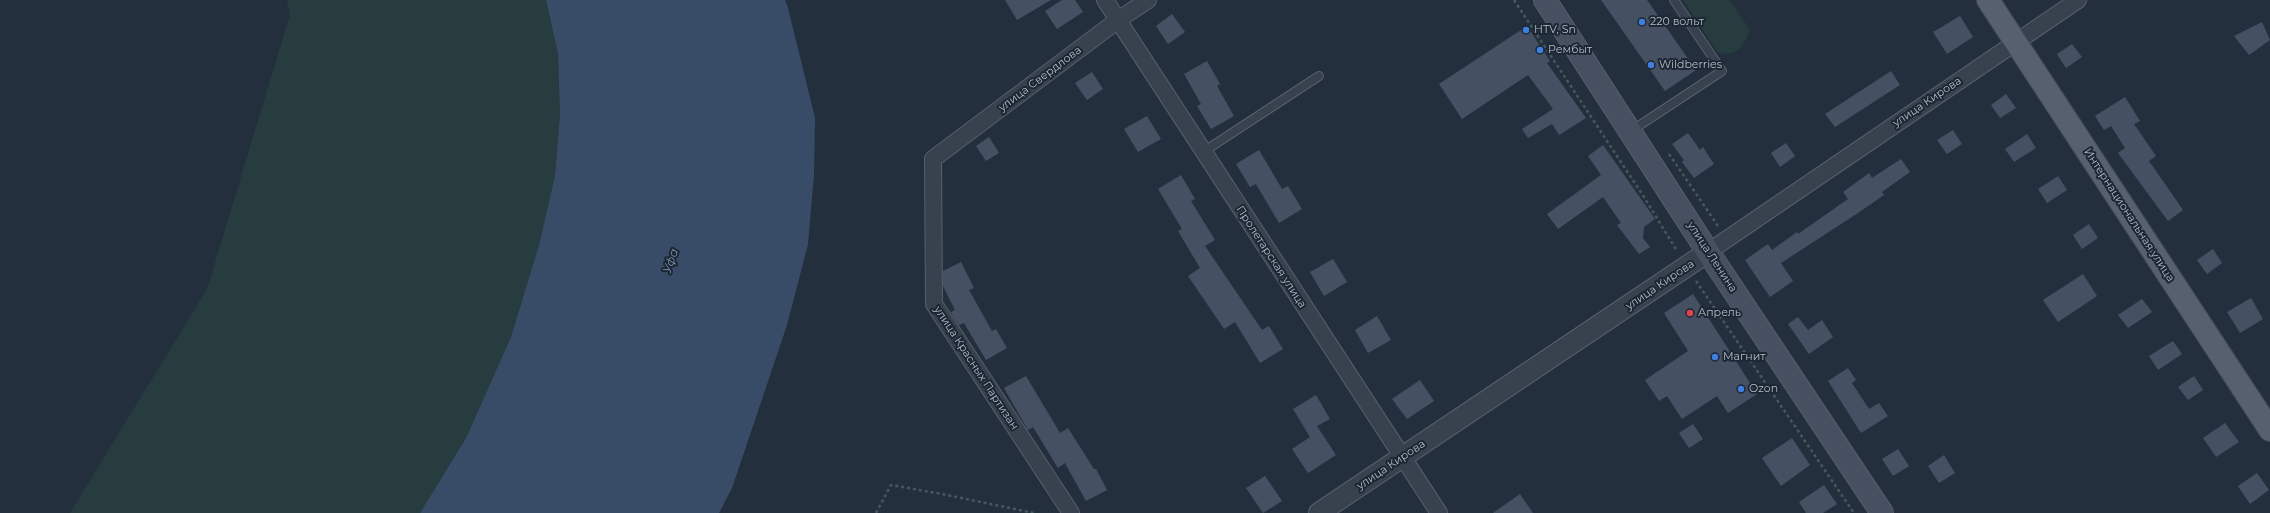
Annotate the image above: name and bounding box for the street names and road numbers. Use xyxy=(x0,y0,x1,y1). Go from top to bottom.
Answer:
street label: улица Свердлова xyxy=(996,44,1084,114)
street label: улица Кирова xyxy=(1890,74,1964,130)
street label: Интернациональная улица xyxy=(2081,146,2177,284)
street label: Пролетарская улица xyxy=(1233,203,1309,311)
street label: улица Ленина xyxy=(1684,219,1740,295)
street label: улица Кирова xyxy=(1623,257,1697,313)
street label: улица Красных Партизан xyxy=(931,304,1021,432)
street label: улица Кирова xyxy=(1354,437,1428,493)

